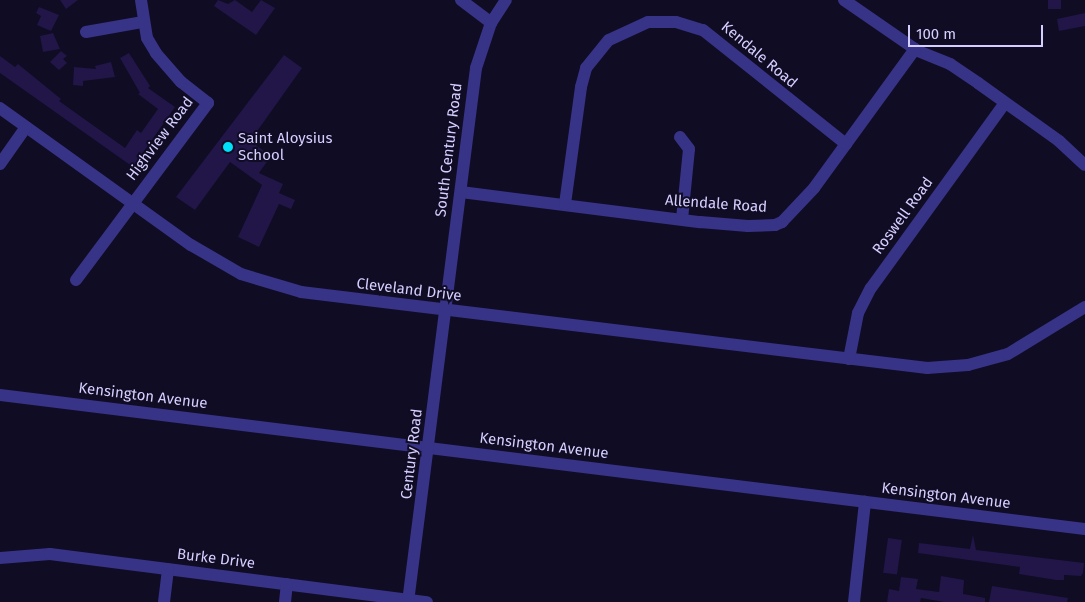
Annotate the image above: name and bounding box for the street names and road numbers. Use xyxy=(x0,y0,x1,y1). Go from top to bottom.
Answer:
street label: Kendale Road xyxy=(717,18,801,92)
street label: South Century Road xyxy=(432,82,466,218)
street label: Highview Road xyxy=(123,94,197,184)
street label: Roswell Road xyxy=(869,174,937,258)
street label: Allendale Road xyxy=(664,191,768,217)
street label: Cleveland Drive xyxy=(356,275,462,305)
street label: Kensington Avenue xyxy=(77,379,209,413)
street label: Century Road xyxy=(398,408,426,500)
street label: Kensington Avenue xyxy=(478,429,610,463)
street label: Kensington Avenue xyxy=(880,479,1012,513)
street label: Burke Drive xyxy=(176,545,256,573)

